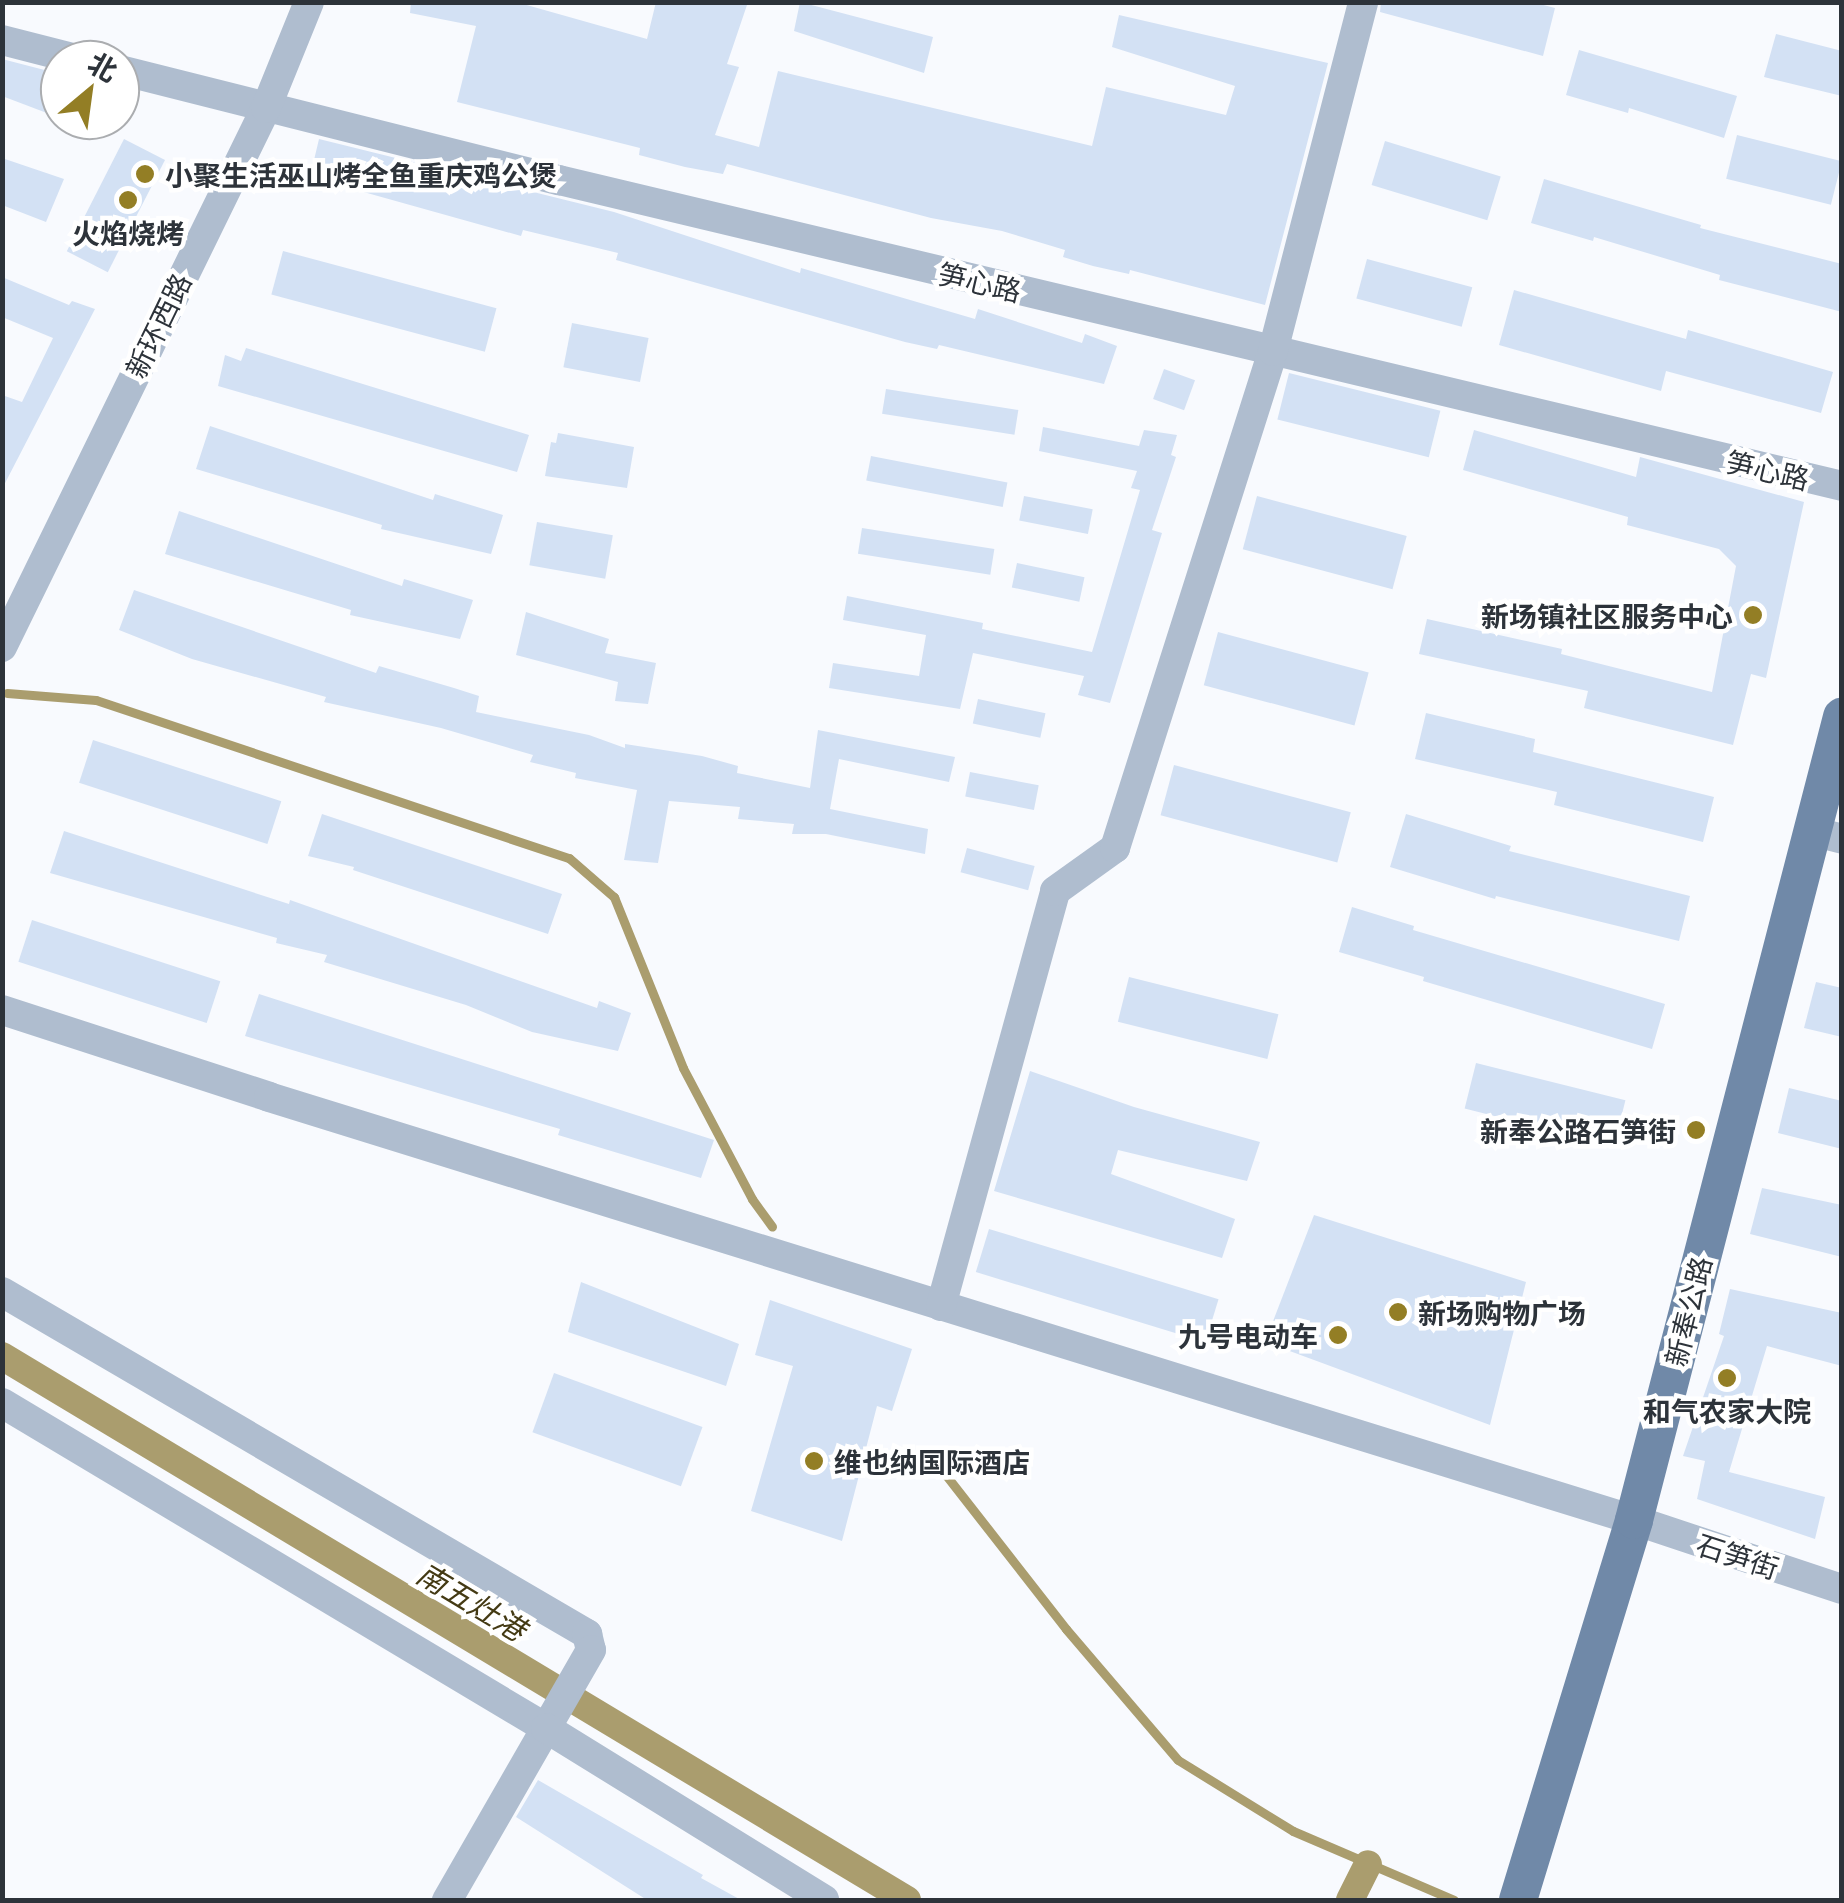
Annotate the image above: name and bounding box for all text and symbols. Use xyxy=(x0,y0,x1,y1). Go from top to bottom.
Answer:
north arrow xyxy=(40,40,140,140)
text: 北 xyxy=(81,40,126,91)
place label: 小聚生活巫山烤全鱼重庆鸡公煲 xyxy=(165,157,557,191)
marker: 小聚生活巫山烤全鱼重庆鸡公煲 xyxy=(134,163,156,185)
marker: 火焰烧烤 xyxy=(117,189,139,211)
place label: 火焰烧烤 xyxy=(72,215,184,249)
street label: 笋心路 xyxy=(935,255,1025,307)
street label: 新环西路 xyxy=(117,267,197,383)
street label: 笋心路 xyxy=(1723,443,1813,495)
place label: 新场镇社区服务中心 xyxy=(1481,598,1733,632)
marker: 新场镇社区服务中心 xyxy=(1742,604,1764,626)
place label: 新奉公路石笋街 xyxy=(1480,1113,1676,1147)
marker: 新奉公路石笋街 xyxy=(1685,1119,1707,1141)
street label: 新奉公路 xyxy=(1657,1253,1717,1369)
place label: 新场购物广场 xyxy=(1418,1295,1586,1329)
marker: 新场购物广场 xyxy=(1387,1301,1409,1323)
place label: 九号电动车 xyxy=(1178,1318,1318,1352)
marker: 九号电动车 xyxy=(1327,1324,1349,1346)
marker: 和气农家大院 xyxy=(1716,1367,1738,1389)
place label: 和气农家大院 xyxy=(1643,1393,1811,1427)
place label: 维也纳国际酒店 xyxy=(834,1444,1030,1478)
marker: 维也纳国际酒店 xyxy=(803,1450,825,1472)
street label: 石笋街 xyxy=(1693,1526,1783,1584)
water label: 南五灶港 xyxy=(411,1554,533,1646)

